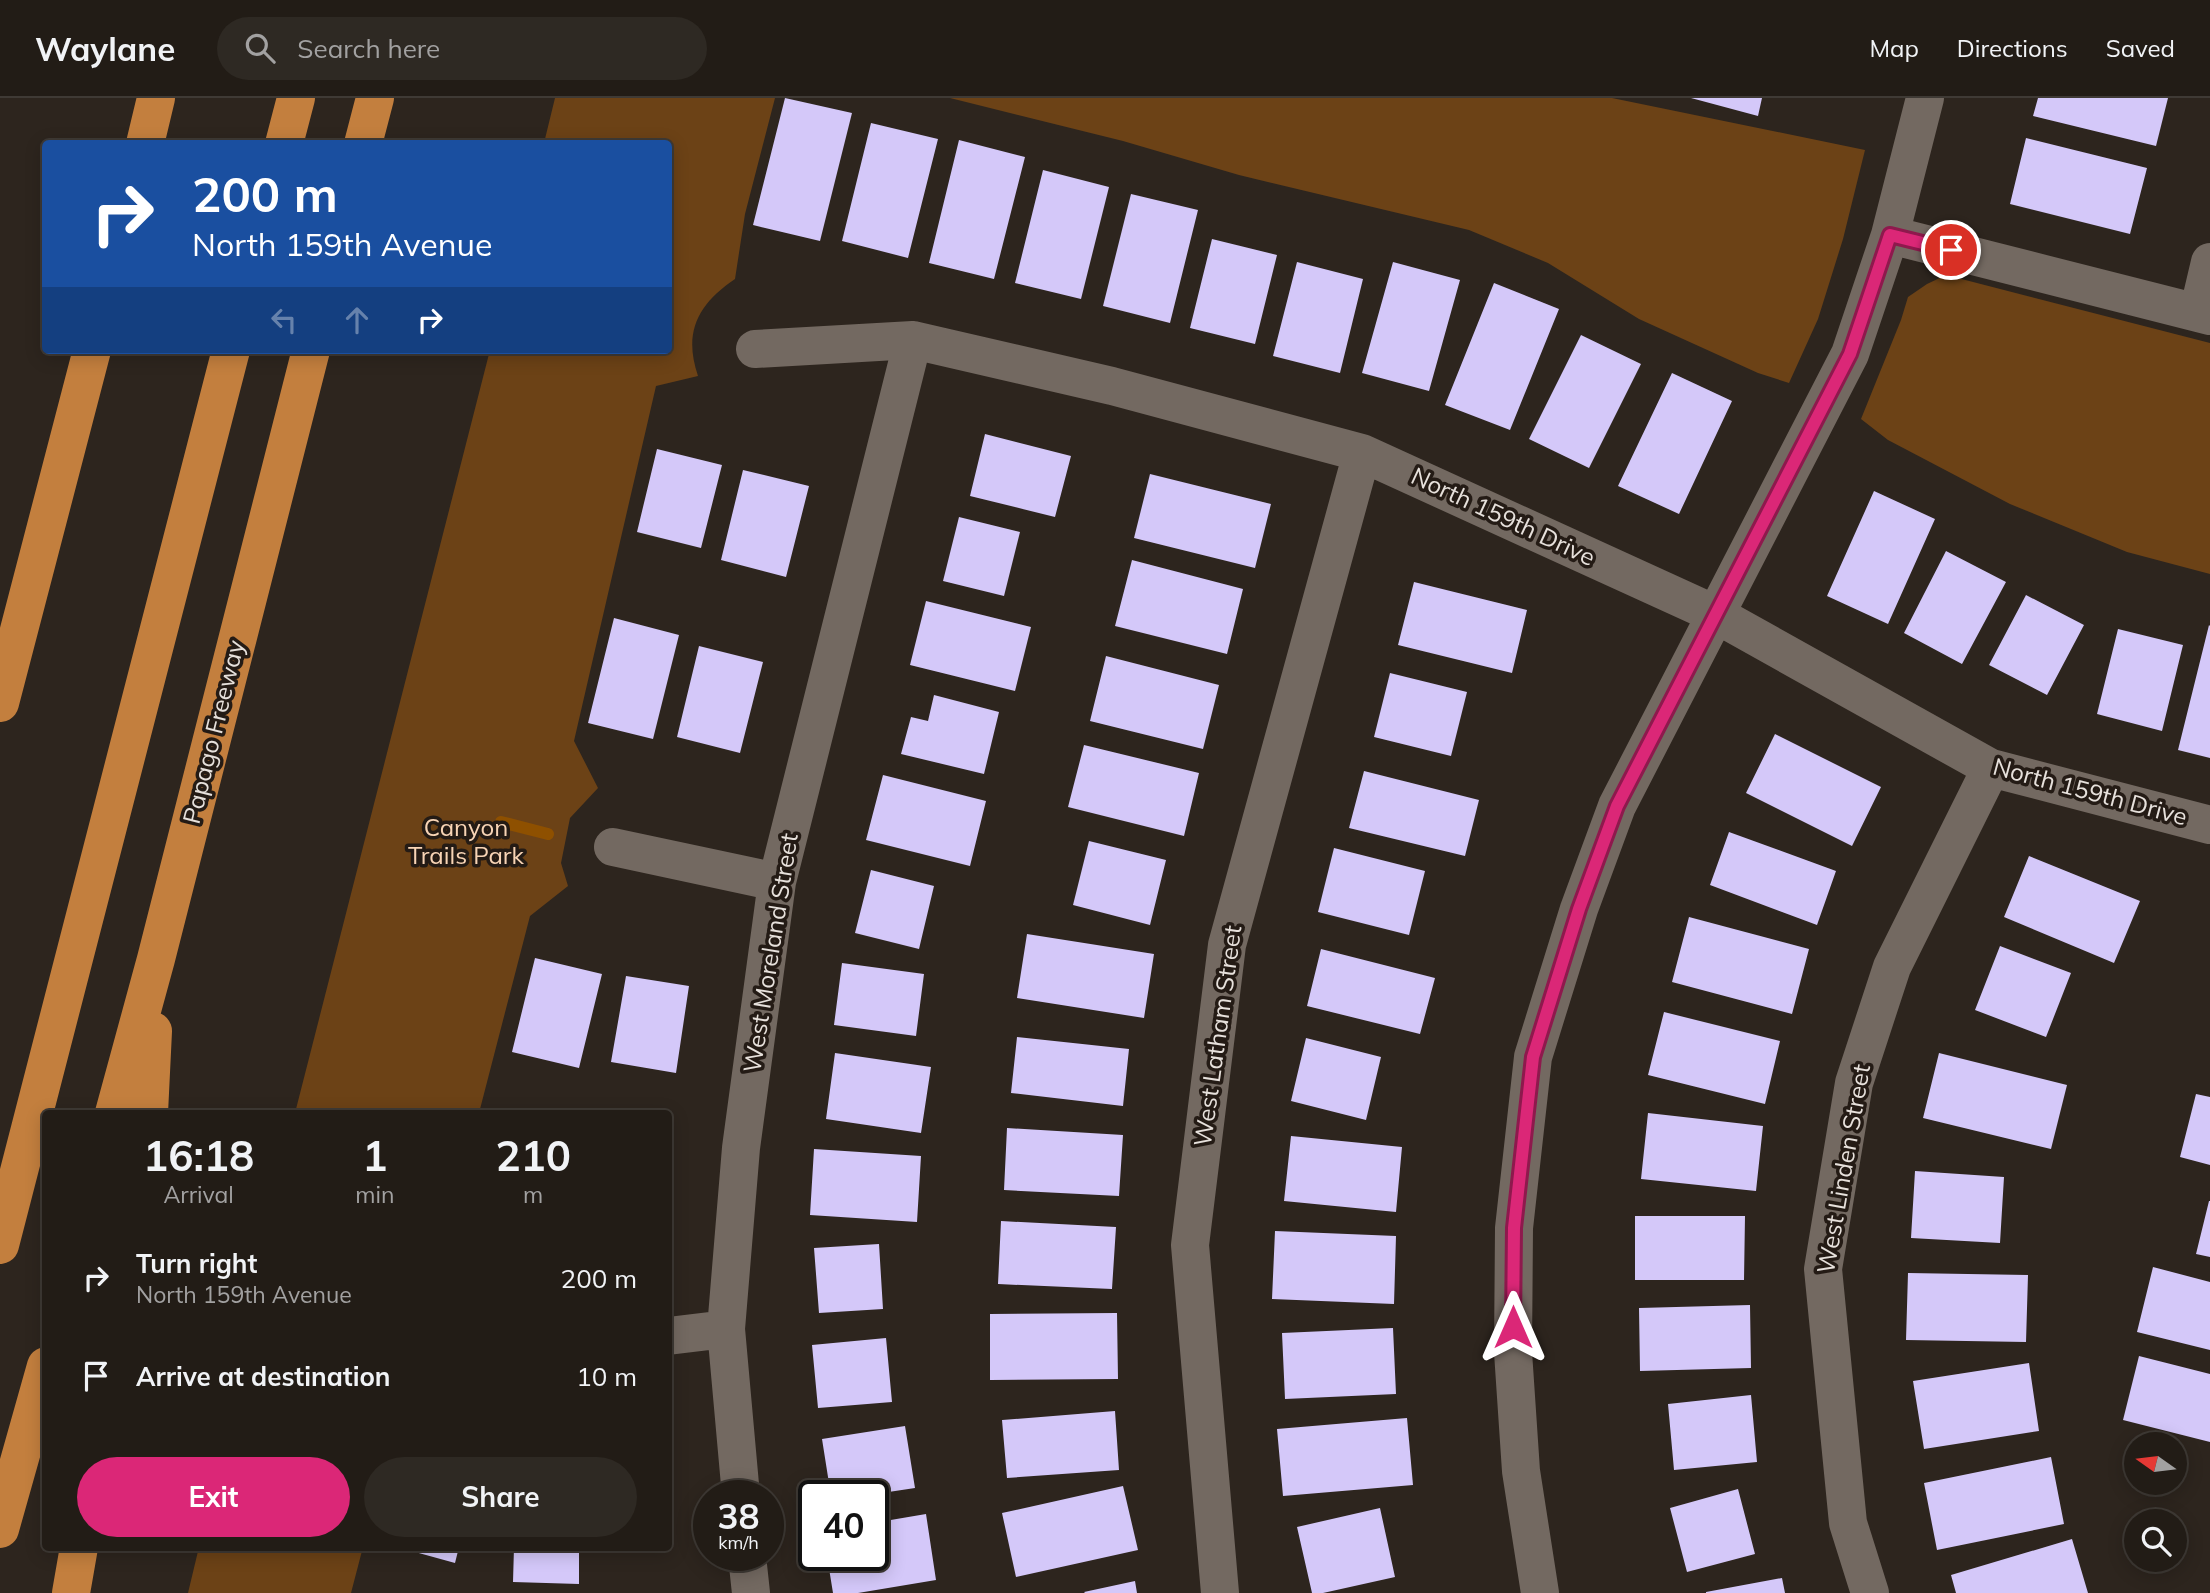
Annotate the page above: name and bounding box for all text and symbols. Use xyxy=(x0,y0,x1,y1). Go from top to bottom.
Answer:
search box xyxy=(217,17,707,80)
text: Waylane xyxy=(35,28,175,69)
icon: search xyxy=(241,29,279,67)
text: Search here xyxy=(297,32,440,65)
text: Map xyxy=(1869,33,1919,63)
text: Directions xyxy=(1957,33,2068,63)
text: Saved xyxy=(2106,33,2175,63)
text: 200 m xyxy=(192,163,338,224)
icon: right xyxy=(77,168,168,259)
pin xyxy=(1921,220,1981,280)
text: North 159th Avenue xyxy=(192,224,492,264)
icon: arrive xyxy=(1932,231,1970,269)
icon: left xyxy=(265,301,303,339)
icon: ahead xyxy=(338,301,376,339)
icon: right xyxy=(411,301,449,339)
street label: North 159th Drive xyxy=(1407,460,1600,572)
street label: Papago Freeway xyxy=(176,637,250,827)
street label: North 159th Drive xyxy=(1990,751,2191,831)
park label: Canyon Trails Park xyxy=(408,812,525,870)
street label: West Moreland Street xyxy=(736,831,804,1075)
street label: West Latham Street xyxy=(1187,923,1247,1148)
street label: West Linden Street xyxy=(1810,1062,1876,1276)
text: 16:18 xyxy=(143,1129,254,1182)
text: 1 xyxy=(362,1129,387,1182)
text: 210 xyxy=(495,1129,571,1182)
text: Arrival xyxy=(163,1180,234,1209)
text: min xyxy=(355,1180,394,1209)
text: m xyxy=(523,1180,543,1209)
text: Turn right xyxy=(136,1247,257,1280)
icon: right xyxy=(77,1259,115,1297)
text: 200 m xyxy=(561,1262,637,1295)
text: North 159th Avenue xyxy=(136,1280,352,1309)
position arrow xyxy=(1476,1290,1550,1364)
icon: arrive xyxy=(77,1357,115,1395)
text: Arrive at destination xyxy=(136,1360,391,1393)
text: 10 m xyxy=(576,1360,637,1393)
north arrow xyxy=(2124,1432,2188,1494)
map controls xyxy=(2124,1432,2187,1572)
button: Exit xyxy=(77,1457,350,1537)
button: Share xyxy=(364,1457,637,1537)
speed limit sign: 40 xyxy=(798,1480,889,1571)
text: 38 xyxy=(717,1494,760,1538)
button: search xyxy=(2124,1509,2187,1572)
text: km/h xyxy=(718,1531,759,1554)

